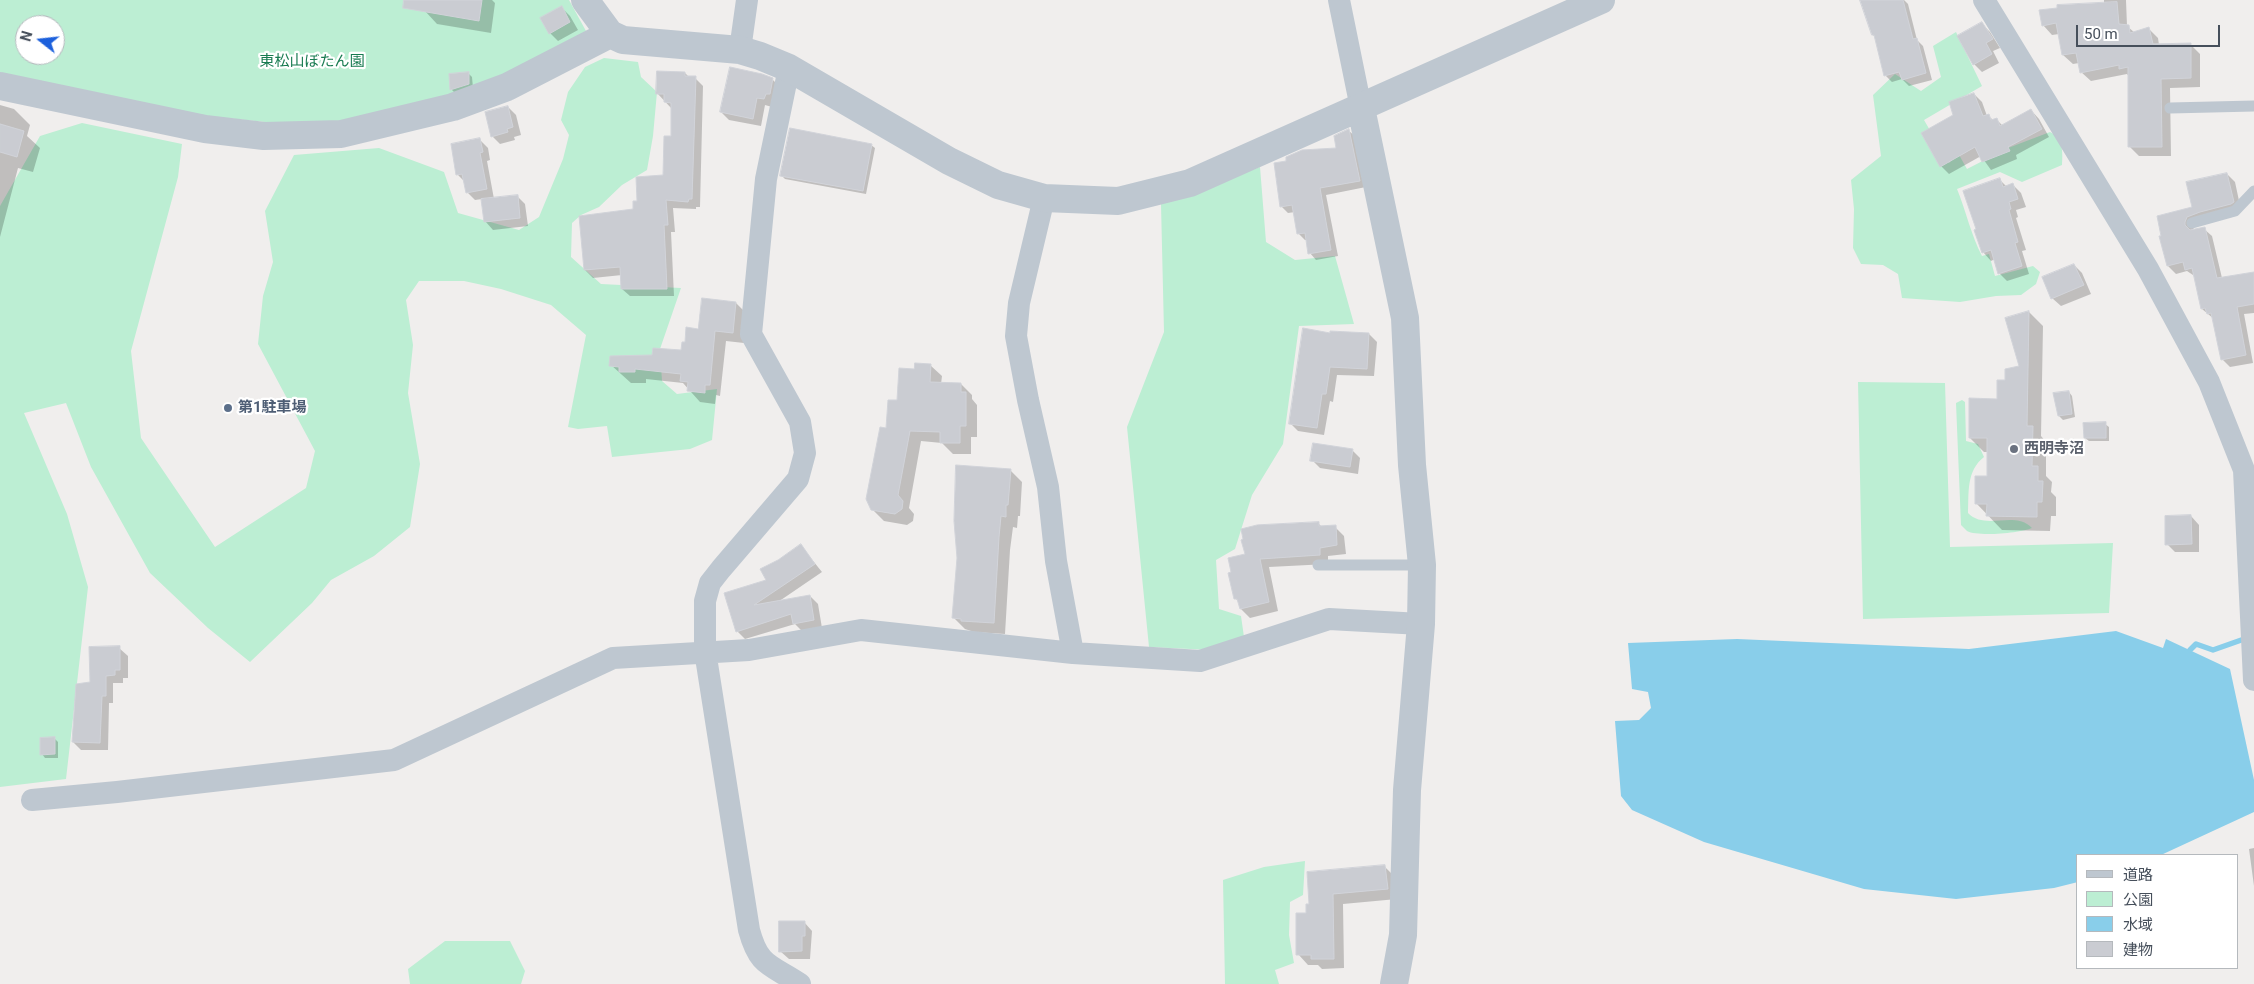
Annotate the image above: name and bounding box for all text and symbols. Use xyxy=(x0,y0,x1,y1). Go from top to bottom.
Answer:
north arrow xyxy=(15,15,65,65)
scale bar xyxy=(2079,15,2223,47)
text: 50 m xyxy=(2084,25,2118,43)
text: N xyxy=(17,29,36,43)
park label: 東松山ぼたん園 xyxy=(260,53,364,71)
place label: 第1駐車場 xyxy=(238,399,307,417)
marker: 第1駐車場 xyxy=(222,402,234,414)
place label: 西明寺沼 xyxy=(2024,440,2084,458)
marker: 西明寺沼 xyxy=(2008,443,2020,455)
legend xyxy=(2076,854,2239,969)
text: 道路 xyxy=(2123,866,2153,884)
text: 公園 xyxy=(2123,891,2153,909)
text: 水域 xyxy=(2123,916,2153,934)
text: 建物 xyxy=(2123,941,2153,959)

